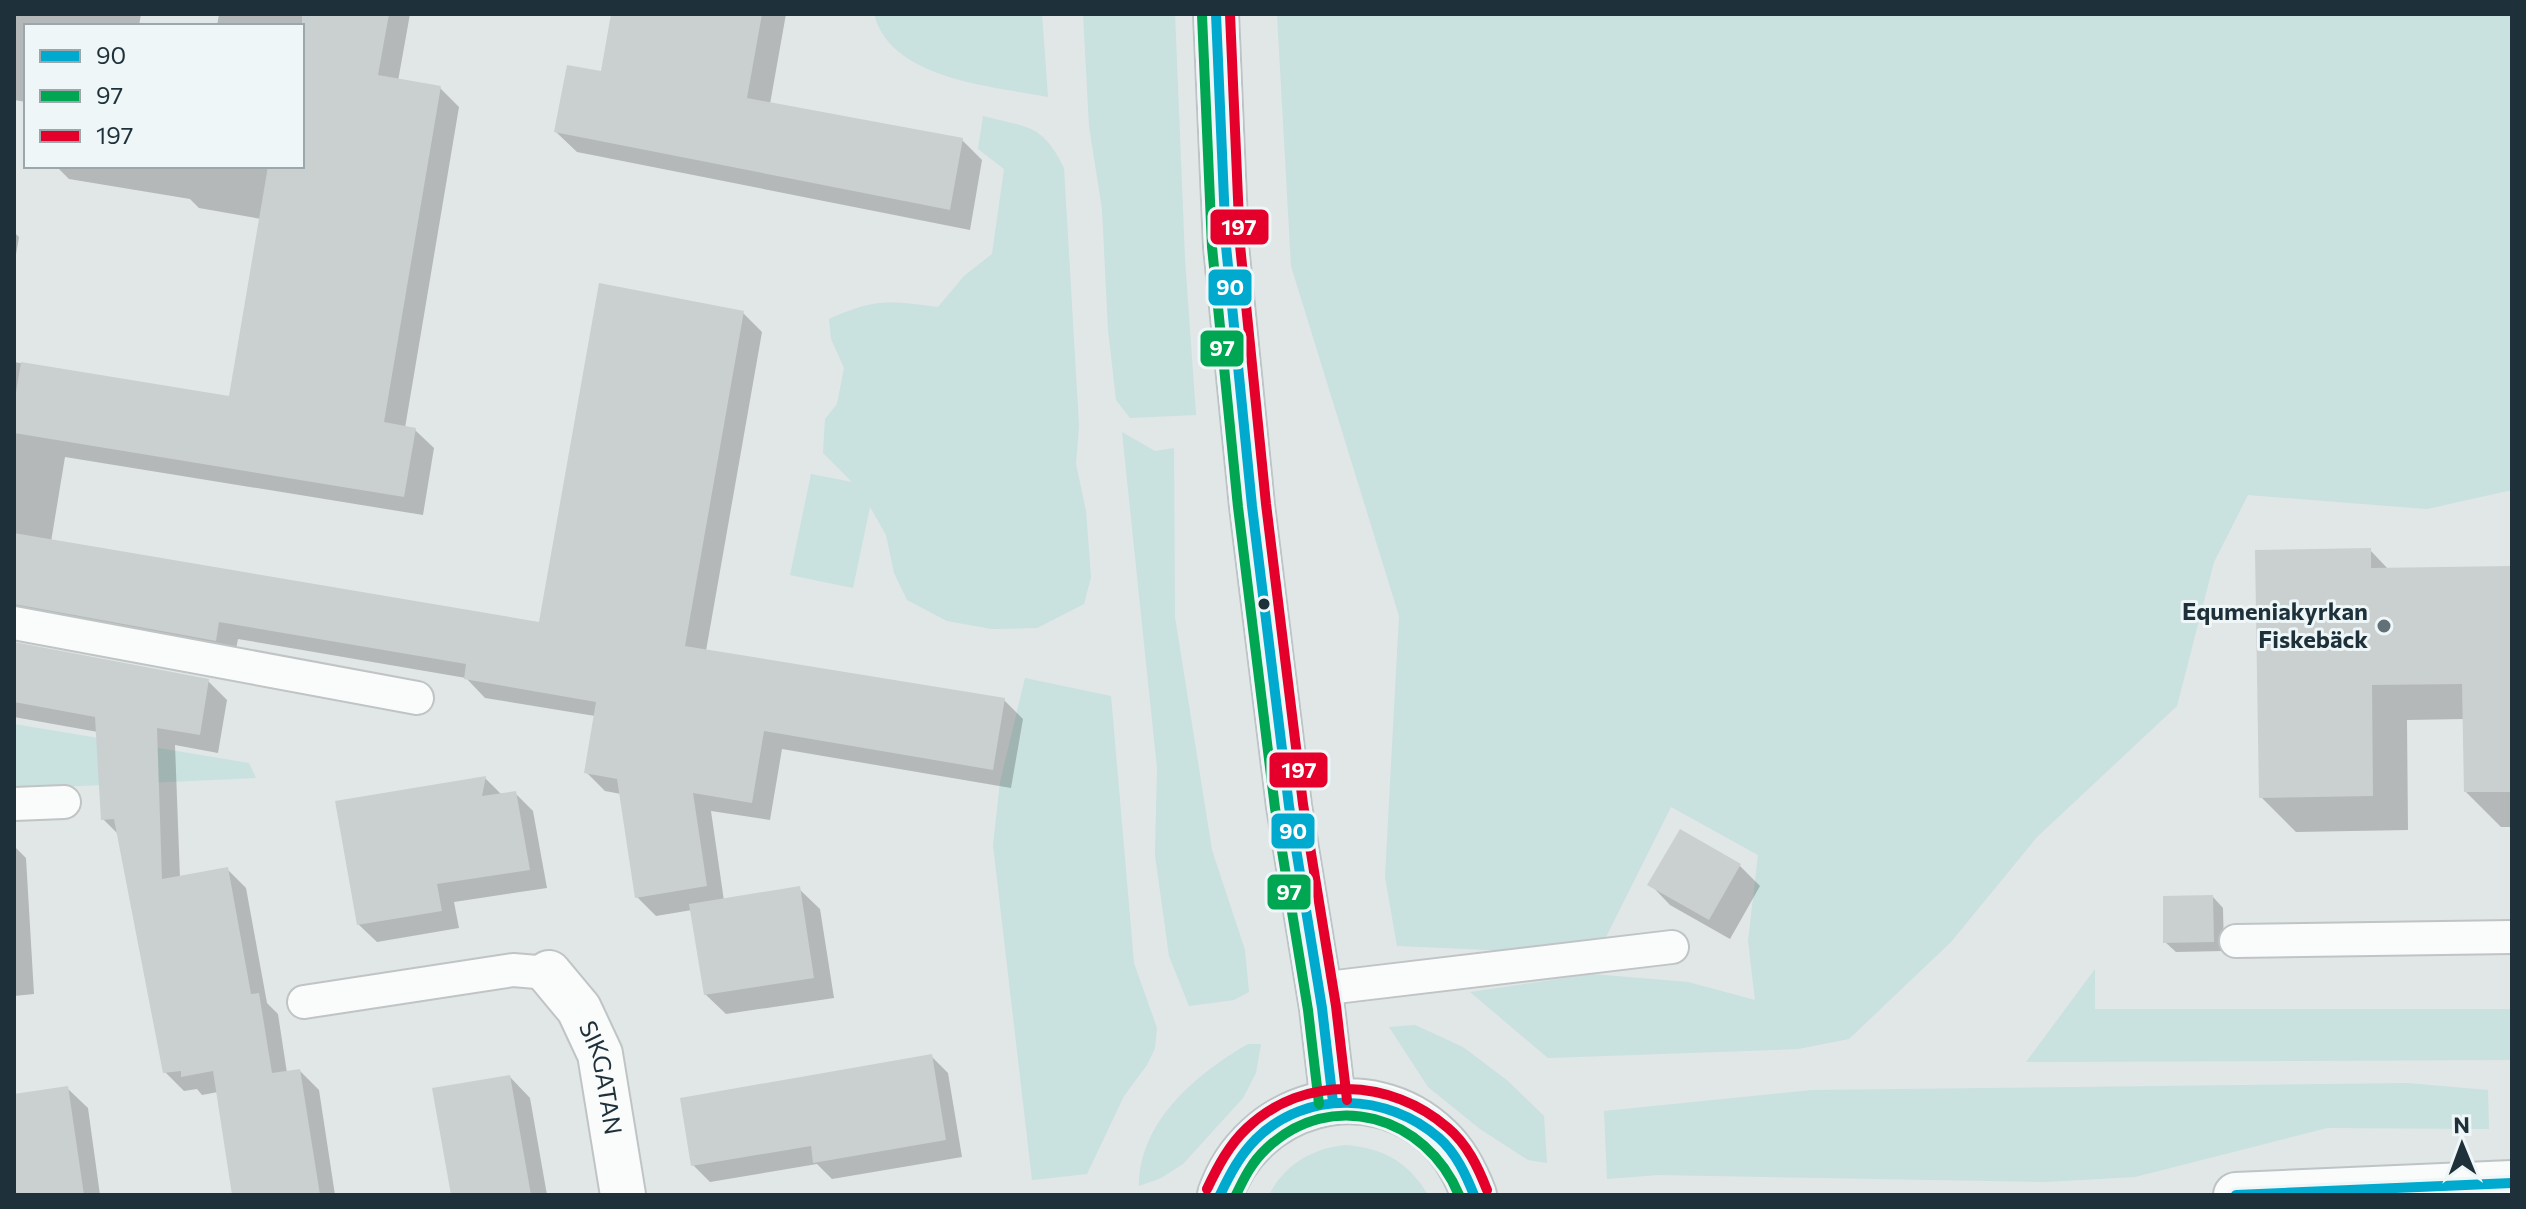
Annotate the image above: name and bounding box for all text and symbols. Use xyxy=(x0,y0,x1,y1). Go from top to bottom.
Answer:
legend xyxy=(24,24,304,168)
text: 90 xyxy=(96,40,126,69)
text: 97 xyxy=(96,80,123,109)
text: 197 xyxy=(96,120,133,149)
line badge: 197 xyxy=(1209,208,1270,246)
text: 197 xyxy=(1221,213,1257,240)
line badge: 90 xyxy=(1207,268,1253,307)
text: 90 xyxy=(1216,273,1244,300)
line badge: 97 xyxy=(1199,329,1245,368)
text: 97 xyxy=(1209,334,1235,361)
unlabelled marker xyxy=(1256,596,1272,612)
place label: Equmeniakyrkan Fiskebäck xyxy=(2182,596,2368,653)
marker: Equmeniakyrkan Fiskebäck xyxy=(2375,617,2393,635)
line badge: 197 xyxy=(1268,751,1329,789)
text: 197 xyxy=(1281,756,1317,783)
line badge: 90 xyxy=(1270,812,1316,850)
text: 90 xyxy=(1279,817,1307,844)
line badge: 97 xyxy=(1266,873,1312,911)
text: 97 xyxy=(1276,878,1302,905)
street label: SIKGATAN xyxy=(574,1016,629,1137)
north arrow xyxy=(2422,1105,2502,1185)
text: N xyxy=(2453,1111,2470,1138)

